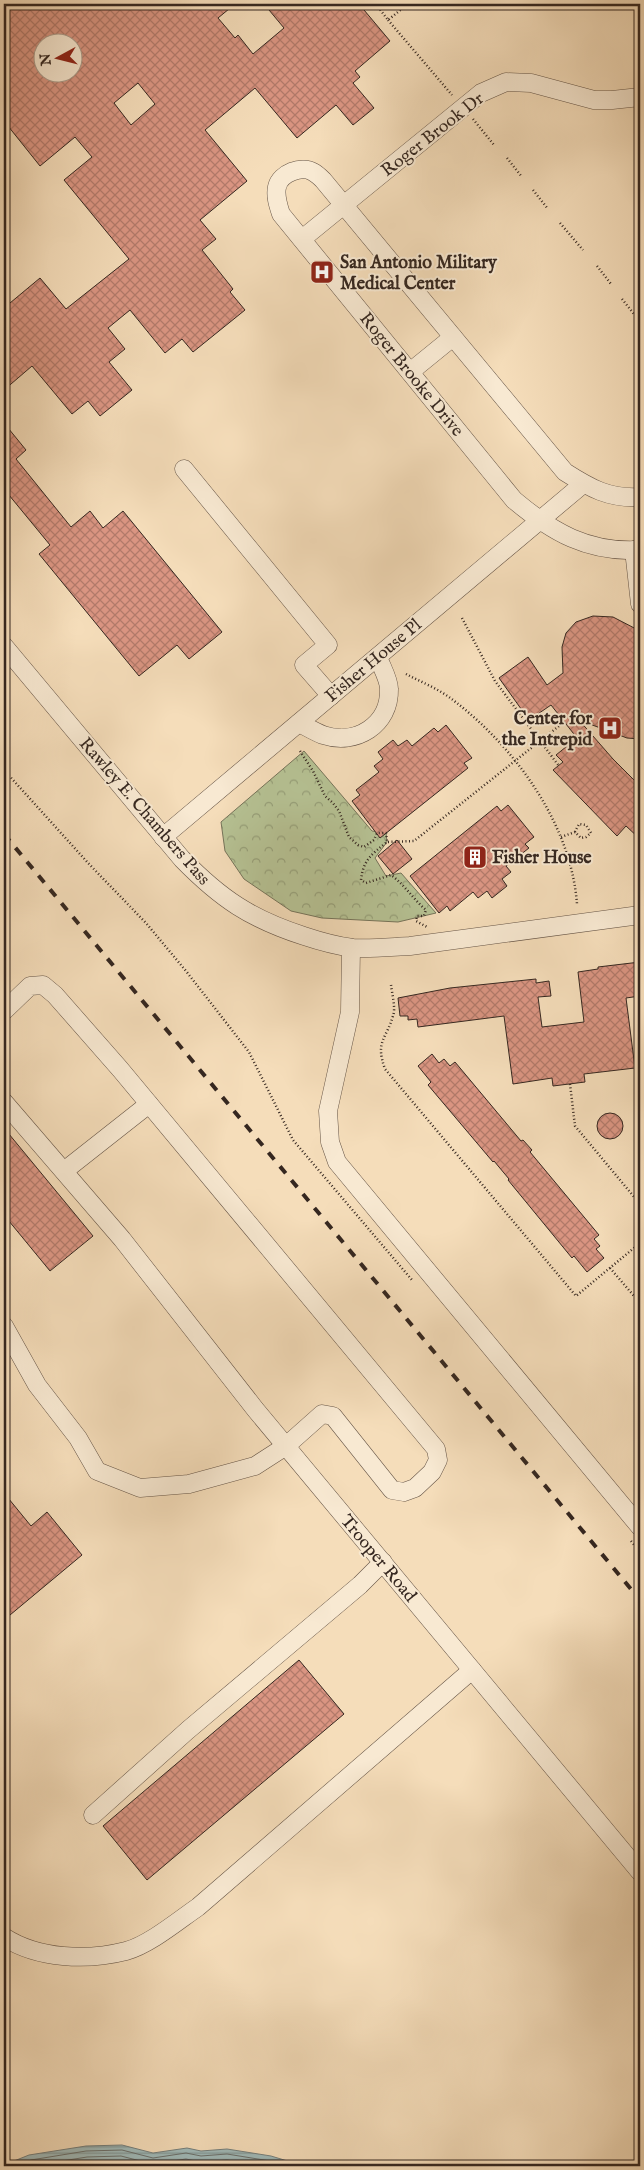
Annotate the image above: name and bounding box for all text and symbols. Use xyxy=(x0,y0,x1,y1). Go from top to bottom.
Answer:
north arrow xyxy=(32,32,82,82)
text: N xyxy=(36,52,56,68)
street label: Roger Brook Dr xyxy=(377,88,489,183)
place label: San Antonio Military Medical Center xyxy=(340,252,498,296)
hospital icon: San Antonio Military Medical Center xyxy=(309,259,335,285)
street label: Roger Brooke Drive xyxy=(354,308,468,442)
street label: Fisher House Pl xyxy=(321,614,427,708)
place label: Center for the Intrepid xyxy=(501,708,592,752)
hospital icon: Center for the Intrepid xyxy=(597,715,623,741)
street label: Rawley E. Chambers Pass xyxy=(73,733,214,891)
building icon: Fisher House xyxy=(462,844,488,870)
place label: Fisher House xyxy=(492,847,592,870)
street label: Trooper Road xyxy=(335,1511,421,1608)

